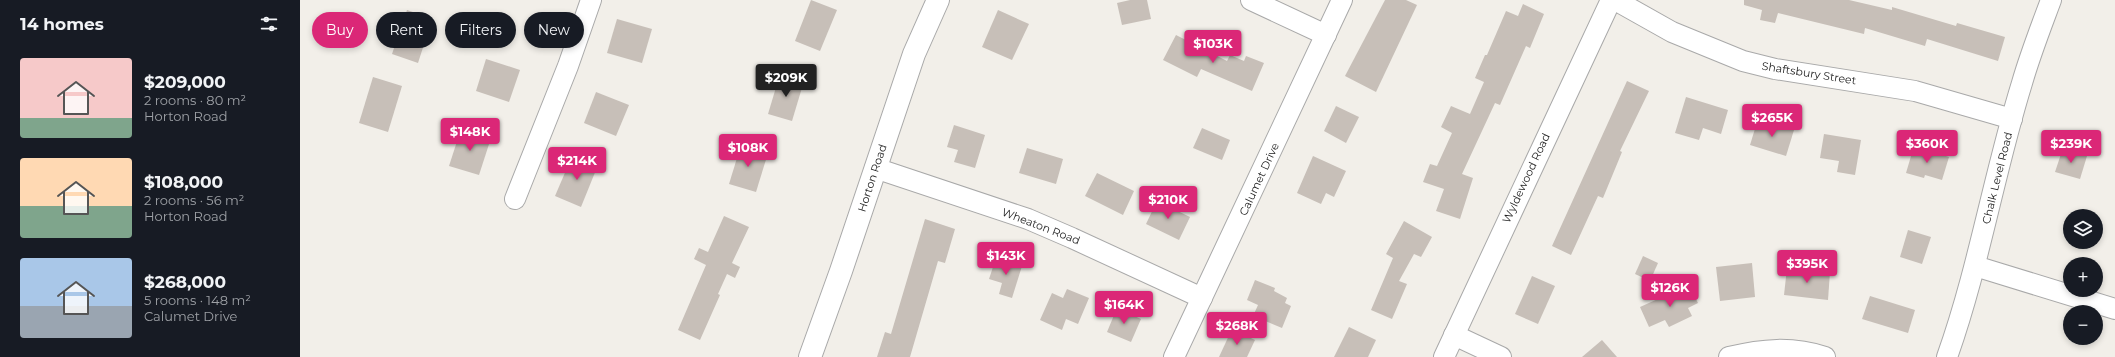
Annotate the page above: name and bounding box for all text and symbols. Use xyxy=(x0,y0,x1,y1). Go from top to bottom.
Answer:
chip: Buy xyxy=(312,12,368,48)
chip: Rent xyxy=(376,12,437,48)
chip: Filters xyxy=(445,12,516,48)
chip: New xyxy=(524,12,584,48)
icon: filters xyxy=(258,13,280,35)
text: 14 homes xyxy=(20,14,104,34)
pin: $103K xyxy=(1185,30,1241,64)
text: $103K xyxy=(1193,35,1233,51)
street label: Shaftsbury Street xyxy=(1761,59,1858,87)
pin: $209K xyxy=(758,64,814,98)
text: $209K xyxy=(765,69,807,85)
text: $209,000 xyxy=(144,72,226,92)
icon: home xyxy=(52,74,100,122)
text: 2 rooms · 80 m² xyxy=(144,92,246,108)
pin: $265K xyxy=(1744,104,1800,138)
text: Horton Road xyxy=(144,108,228,124)
text: $265K xyxy=(1751,109,1793,125)
pin: $148K xyxy=(442,118,498,152)
text: $148K xyxy=(450,123,490,139)
pin: $360K xyxy=(1899,130,1955,164)
pin: $239K xyxy=(2043,130,2099,164)
street label: Wyldewood Road xyxy=(1499,131,1553,225)
street label: Chalk Level Road xyxy=(1979,131,2015,225)
pin: $108K xyxy=(720,134,776,168)
text: $360K xyxy=(1906,135,1948,151)
text: $239K xyxy=(2050,135,2092,151)
text: $108K xyxy=(728,139,768,155)
street label: Calumet Drive xyxy=(1236,140,1282,218)
street label: Horton Road xyxy=(854,142,890,214)
pin: $214K xyxy=(549,147,605,181)
text: $214K xyxy=(557,152,597,168)
text: $108,000 xyxy=(144,172,223,192)
icon: home xyxy=(52,174,100,222)
pin: $210K xyxy=(1140,186,1196,220)
text: $210K xyxy=(1148,191,1188,207)
text: 2 rooms · 56 m² xyxy=(144,192,244,208)
street label: Wheaton Road xyxy=(1000,205,1082,247)
text: Horton Road xyxy=(144,208,228,224)
map controls xyxy=(2063,209,2103,345)
button: layers xyxy=(2063,209,2103,249)
pin: $143K xyxy=(978,242,1034,276)
text: $143K xyxy=(986,247,1026,263)
pin: $395K xyxy=(1779,250,1835,284)
text: $395K xyxy=(1786,255,1828,271)
button: + xyxy=(2063,257,2103,297)
text: $268,000 xyxy=(144,272,226,292)
icon: home xyxy=(52,274,100,322)
pin: $126K xyxy=(1642,274,1698,308)
text: $126K xyxy=(1651,279,1689,295)
pin: $164K xyxy=(1096,291,1152,325)
text: 5 rooms · 148 m² xyxy=(144,292,251,308)
text: $164K xyxy=(1104,296,1144,312)
button: − xyxy=(2063,305,2103,345)
text: Calumet Drive xyxy=(144,308,237,324)
pin: $268K xyxy=(1209,312,1265,346)
text: $268K xyxy=(1216,317,1258,333)

